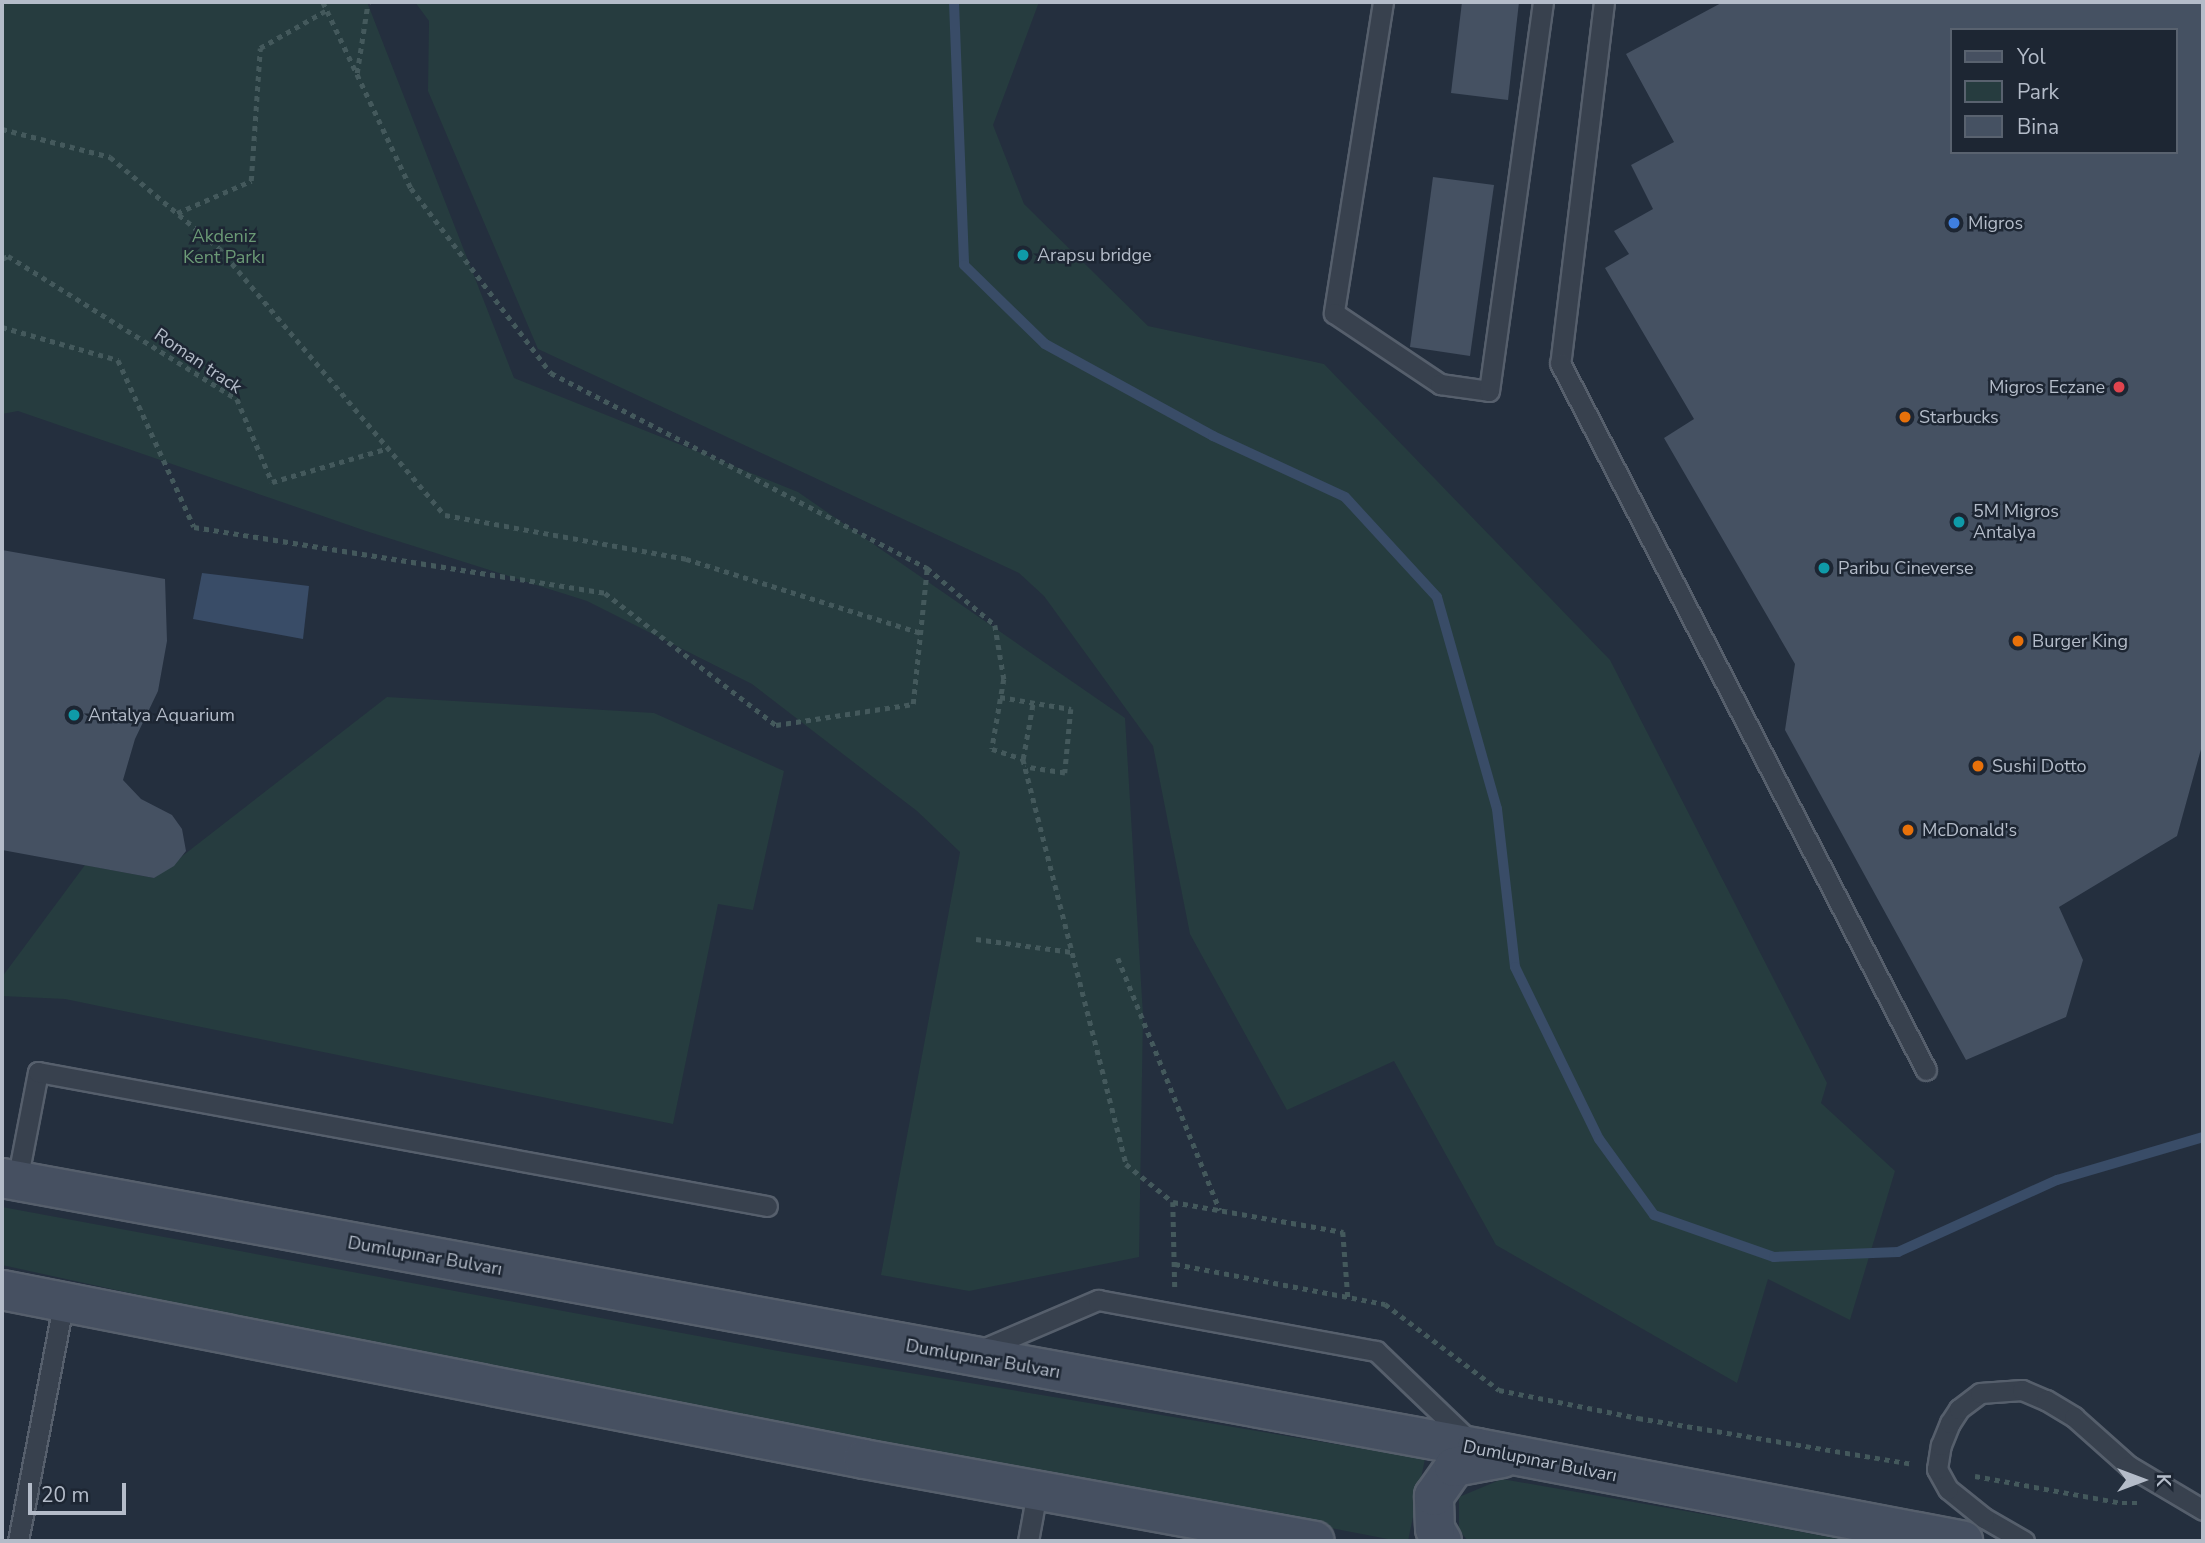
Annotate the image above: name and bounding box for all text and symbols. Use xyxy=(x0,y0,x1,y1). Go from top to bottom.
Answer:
legend xyxy=(1950,28,2177,154)
text: Yol xyxy=(2017,43,2046,71)
text: Park xyxy=(2017,78,2059,106)
text: Bina xyxy=(2017,113,2059,141)
place label: Migros xyxy=(1968,212,2023,234)
marker: Migros xyxy=(1946,215,1962,231)
park label: Akdeniz Kent Parkı xyxy=(183,226,265,268)
place label: Arapsu bridge xyxy=(1037,244,1152,266)
marker: Arapsu bridge xyxy=(1015,247,1031,263)
street label: Roman track xyxy=(150,324,246,398)
place label: Migros Eczane xyxy=(1989,376,2105,398)
marker: Migros Eczane xyxy=(2111,379,2127,395)
place label: Starbucks xyxy=(1919,406,1999,428)
marker: Starbucks xyxy=(1897,409,1913,425)
place label: 5M Migros Antalya xyxy=(1973,501,2059,544)
marker: 5M Migros Antalya xyxy=(1951,514,1967,530)
place label: Paribu Cineverse xyxy=(1838,557,1974,579)
marker: Paribu Cineverse xyxy=(1816,560,1832,576)
place label: Burger King xyxy=(2032,630,2128,652)
marker: Burger King xyxy=(2010,633,2026,649)
place label: Antalya Aquarium xyxy=(88,704,235,726)
marker: Antalya Aquarium xyxy=(66,707,82,723)
place label: Sushi Dotto xyxy=(1992,755,2086,777)
marker: Sushi Dotto xyxy=(1970,758,1986,774)
place label: McDonald's xyxy=(1922,819,2017,841)
marker: McDonald's xyxy=(1900,822,1916,838)
street label: Dumlupınar Bulvarı xyxy=(346,1232,504,1280)
street label: Dumlupınar Bulvarı xyxy=(904,1335,1062,1383)
street label: Dumlupınar Bulvarı xyxy=(1461,1435,1619,1487)
north arrow xyxy=(2107,1445,2177,1515)
scale bar xyxy=(32,1470,130,1514)
text: K xyxy=(2150,1474,2176,1486)
text: 20 m xyxy=(41,1481,90,1509)

